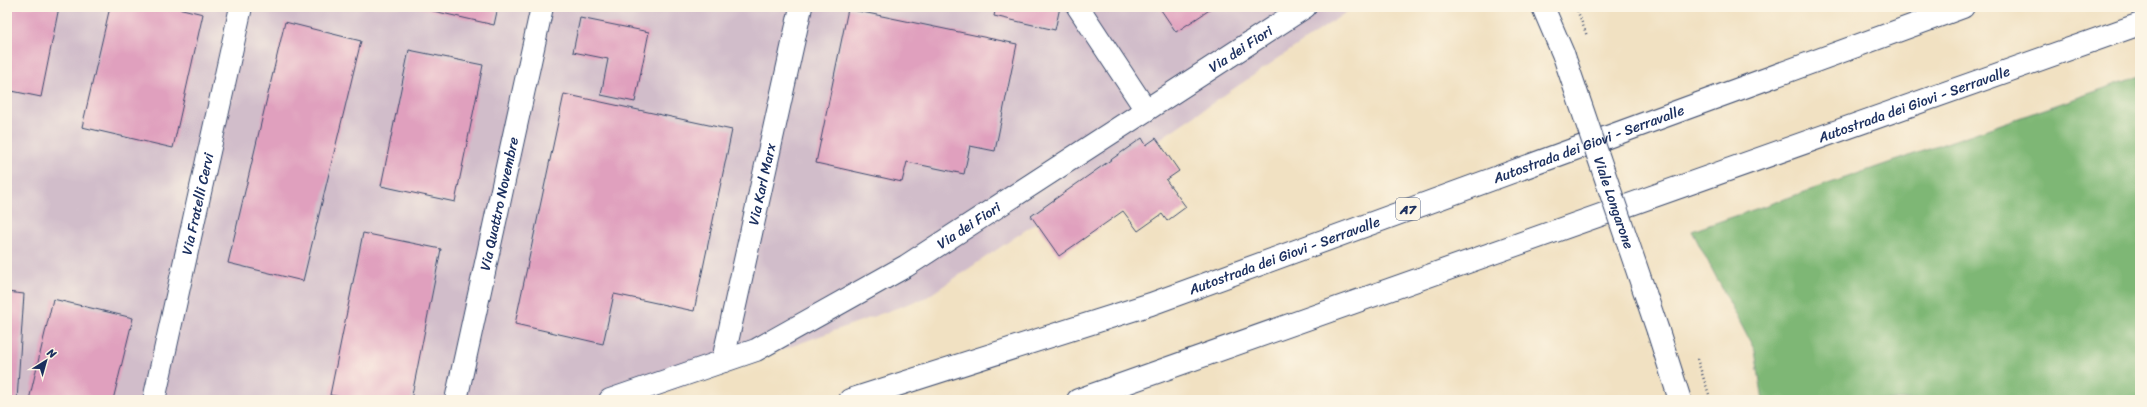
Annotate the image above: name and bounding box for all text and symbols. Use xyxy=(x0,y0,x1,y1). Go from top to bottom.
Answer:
street label: Via dei Fiori xyxy=(1203,18,1279,80)
street label: Autostrada dei Giovi - Serravalle xyxy=(1814,59,2014,150)
street label: Autostrada dei Giovi - Serravalle xyxy=(1489,98,1688,191)
street label: Via Quattro Novembre xyxy=(473,134,526,273)
street label: Via Karl Marx xyxy=(741,140,784,227)
street label: Via Fratelli Cervi xyxy=(175,149,222,257)
street label: Viale Longarone xyxy=(1586,153,1641,252)
street label: Via dei Fiori xyxy=(932,195,1007,256)
road number: A7 xyxy=(1396,198,1420,220)
street label: Autostrada dei Giovi - Serravalle xyxy=(1184,209,1384,302)
north arrow xyxy=(26,341,66,381)
text: N xyxy=(42,343,61,364)

